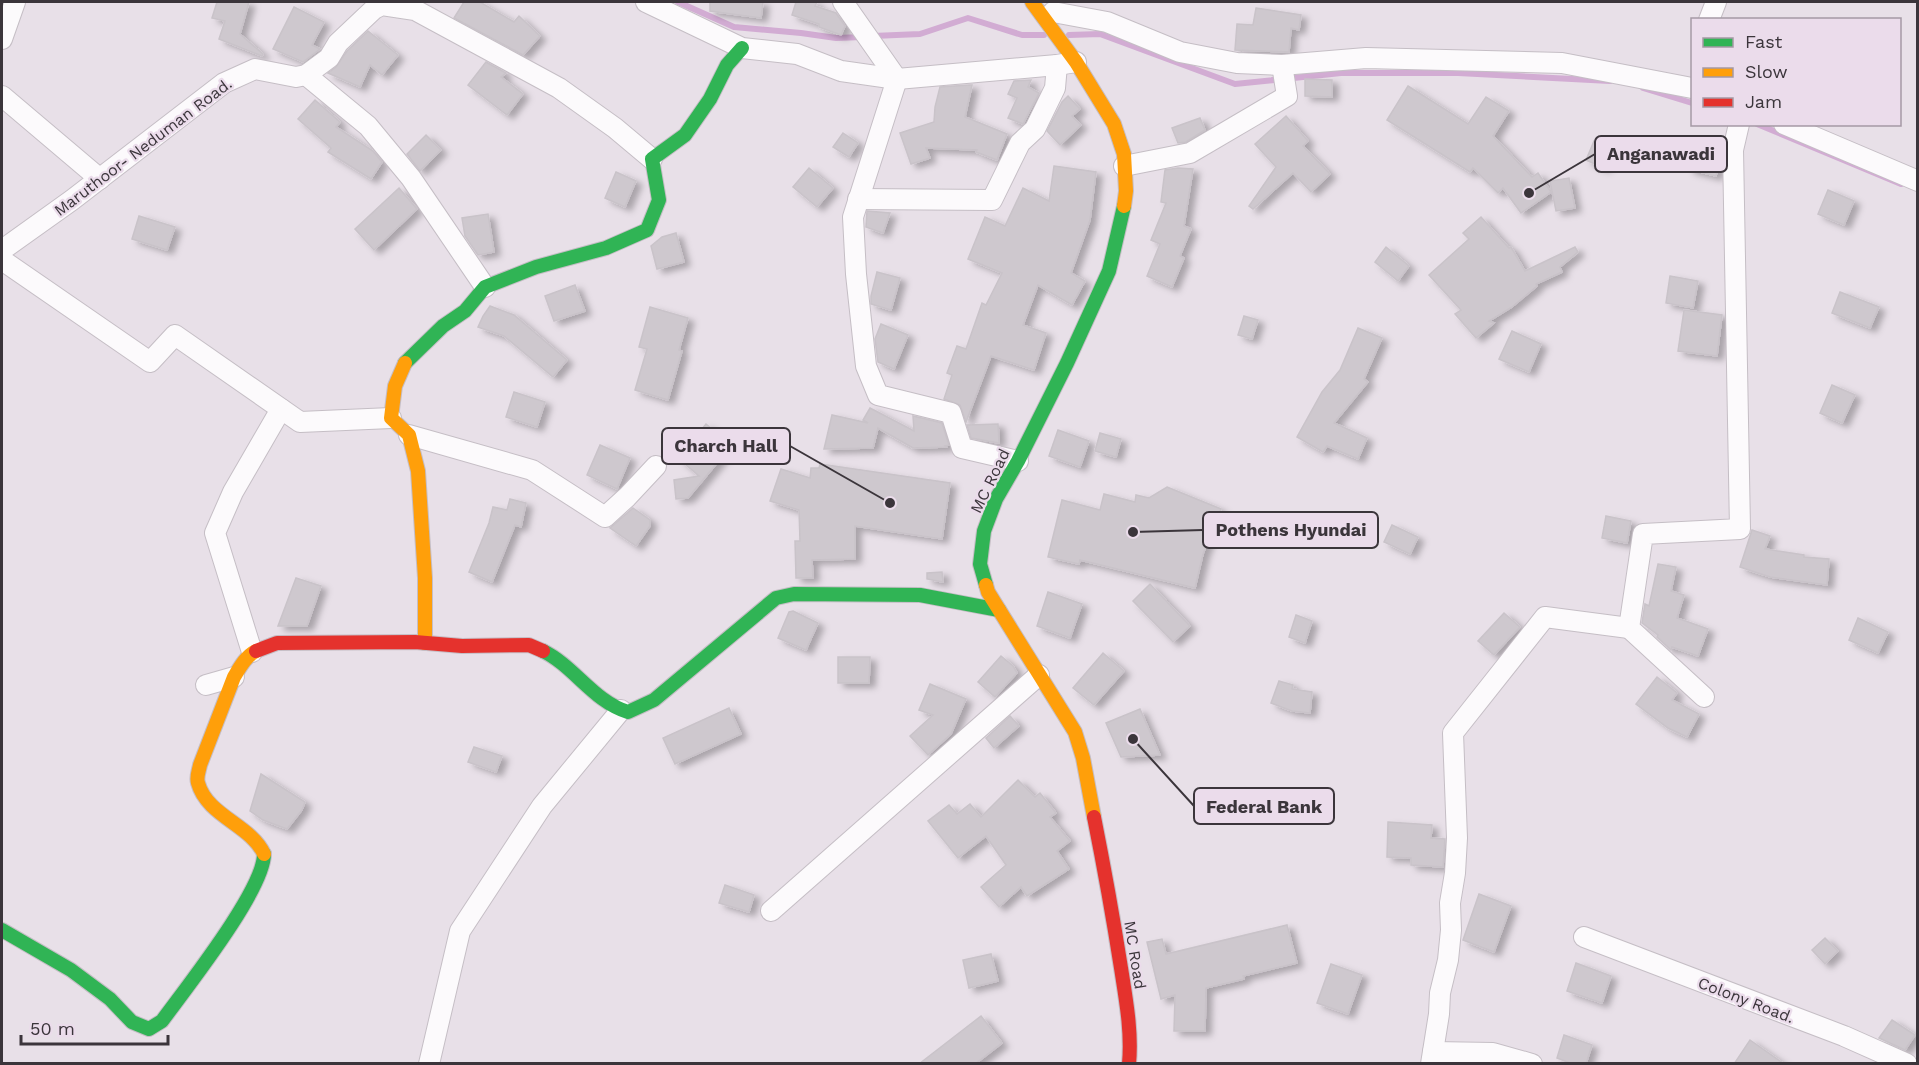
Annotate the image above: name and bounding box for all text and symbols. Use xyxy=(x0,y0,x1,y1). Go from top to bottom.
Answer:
legend xyxy=(1691,18,1901,126)
text: Fast xyxy=(1745,31,1783,52)
text: Slow xyxy=(1745,61,1788,82)
street label: Maruthoor- Neduman Road. xyxy=(50,74,236,220)
text: Jam xyxy=(1745,91,1782,112)
callout: Anganawadi xyxy=(1595,136,1727,172)
text: Anganawadi xyxy=(1607,143,1715,164)
callout: Charch Hall xyxy=(662,428,790,464)
text: Charch Hall xyxy=(674,435,778,456)
street label: MC Road xyxy=(966,446,1014,516)
callout: Pothens Hyundai xyxy=(1203,512,1378,548)
text: Pothens Hyundai xyxy=(1216,519,1366,540)
callout: Federal Bank xyxy=(1194,788,1334,824)
text: Federal Bank xyxy=(1206,796,1323,817)
street label: MC Road xyxy=(1120,919,1150,991)
street label: Colony Road. xyxy=(1695,973,1797,1027)
scale bar xyxy=(21,1008,168,1046)
text: 50 m xyxy=(30,1018,75,1039)

